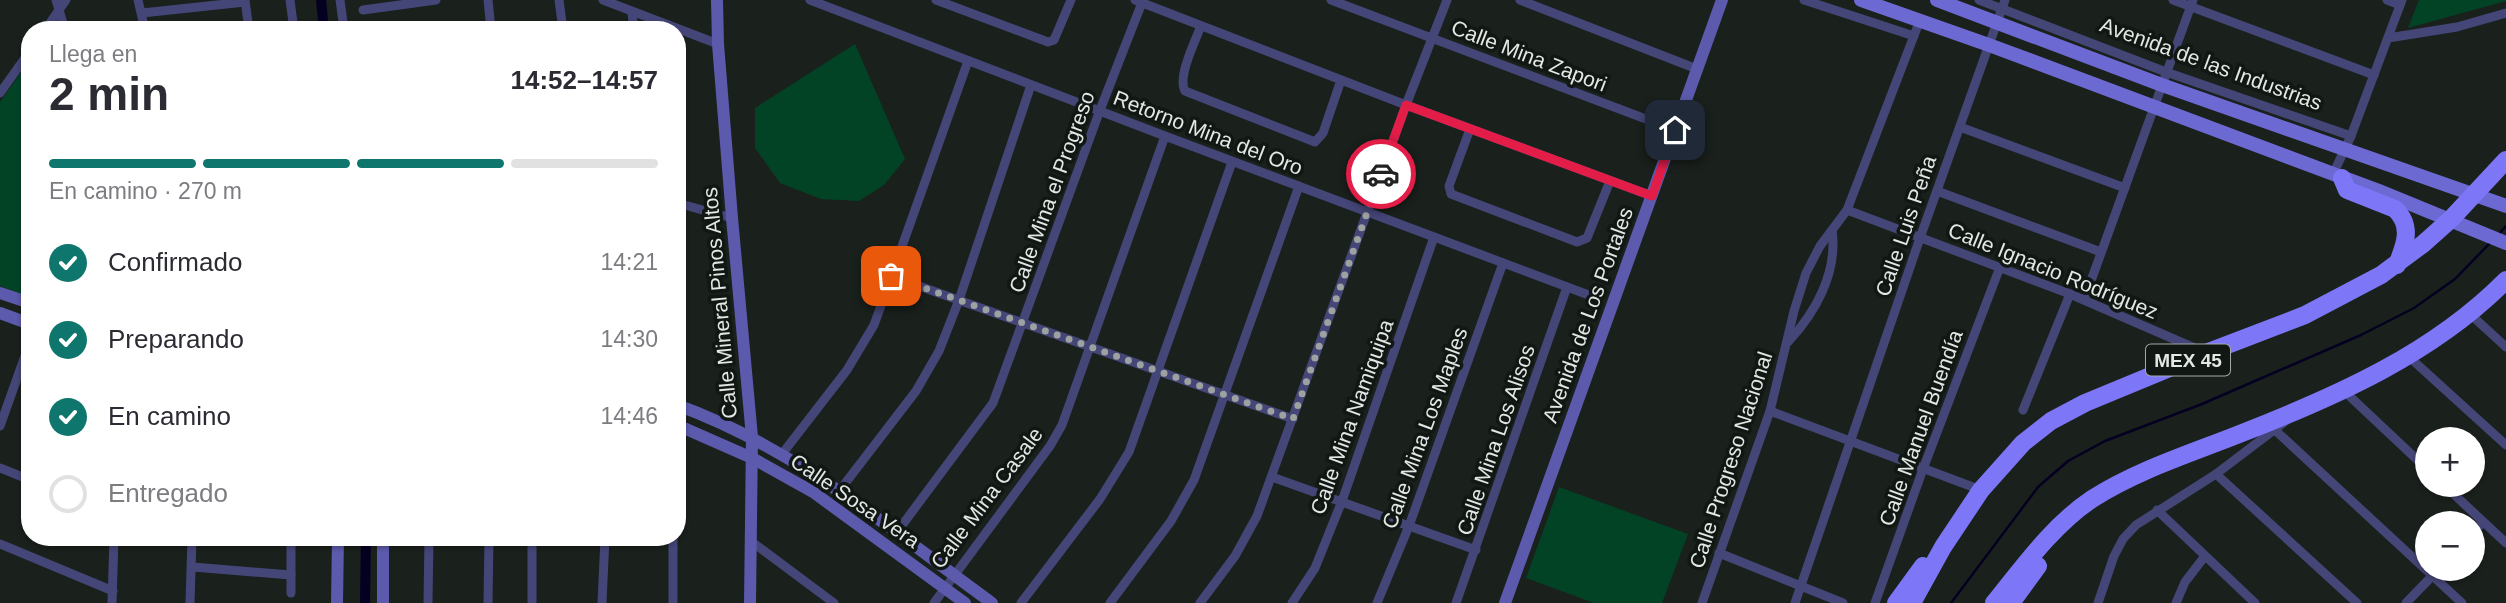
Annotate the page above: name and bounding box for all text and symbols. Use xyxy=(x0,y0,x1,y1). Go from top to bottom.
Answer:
street label: Avenida de las Industrias xyxy=(2097,13,2325,114)
street label: Calle Mina Zapori xyxy=(1448,15,1610,96)
text: Llega en xyxy=(49,41,137,67)
text: 14:52–14:57 xyxy=(511,65,658,95)
text: 2 min xyxy=(49,68,169,120)
street label: Retorno Mina del Oro xyxy=(1110,86,1306,179)
street label: Calle Mina el Progreso xyxy=(1004,88,1099,296)
pin xyxy=(1645,100,1705,160)
icon: home xyxy=(1656,111,1694,149)
courier xyxy=(1346,139,1416,209)
street label: Calle Luis Peña xyxy=(1871,152,1940,299)
icon: car xyxy=(1362,155,1400,193)
text: En camino · 270 m xyxy=(49,178,242,204)
street label: Calle Mineral Pinos Altos xyxy=(698,186,741,420)
street label: Avenida de Los Portales xyxy=(1538,204,1637,426)
street label: Calle Ignacio Rodríguez xyxy=(1945,218,2161,323)
icon: check xyxy=(49,244,87,282)
pin xyxy=(861,246,921,306)
text: Confirmado xyxy=(108,247,242,277)
text: 14:21 xyxy=(600,249,658,275)
icon: bag xyxy=(872,257,910,295)
street label: Calle Mina Namiquipa xyxy=(1306,316,1398,517)
icon: check xyxy=(49,321,87,359)
text: Preparando xyxy=(108,324,244,354)
street label: Calle Mina Los Maples xyxy=(1377,324,1472,532)
text: 14:30 xyxy=(600,326,658,352)
street label: Calle Manuel Buendía xyxy=(1874,327,1967,529)
street label: Calle Mina Los Alisos xyxy=(1452,342,1539,538)
road number: MEX 45 xyxy=(2146,344,2230,376)
street label: Calle Progreso Nacional xyxy=(1685,349,1776,571)
icon: check xyxy=(49,398,87,436)
text: En camino xyxy=(108,401,231,431)
text: 14:46 xyxy=(600,403,658,429)
street label: Calle Mina Casale xyxy=(926,423,1047,573)
map controls xyxy=(2415,427,2485,581)
button: + xyxy=(2415,427,2485,497)
street label: Calle Sosa Vera xyxy=(786,449,924,552)
text: Entregado xyxy=(108,478,228,508)
button: − xyxy=(2415,511,2485,581)

